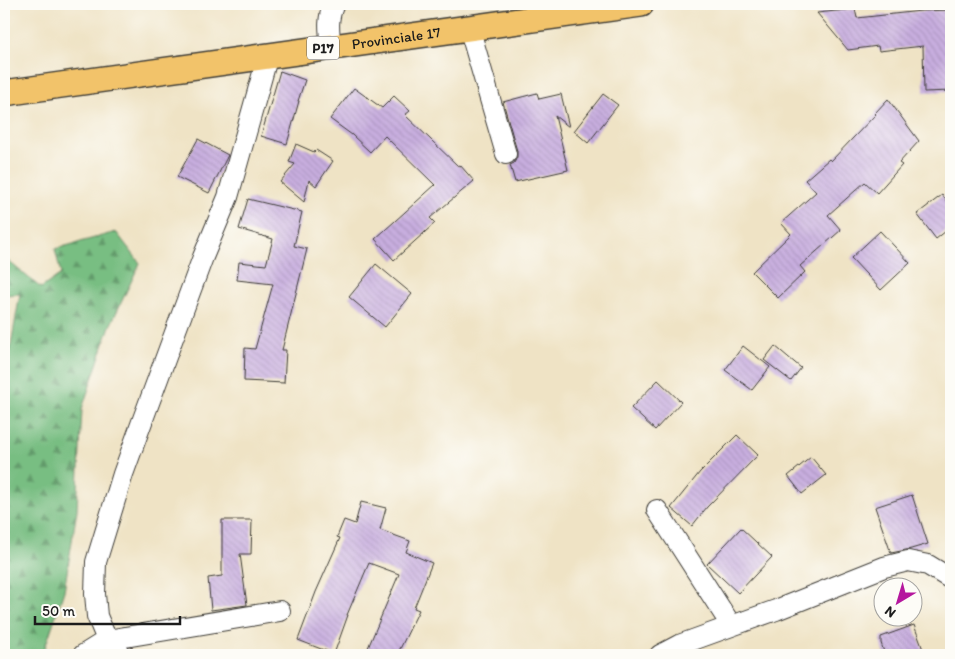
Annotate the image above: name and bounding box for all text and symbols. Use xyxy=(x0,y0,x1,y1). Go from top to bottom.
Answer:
street label: Provinciale 17 xyxy=(351,23,442,53)
road number: P17 xyxy=(307,36,339,59)
north arrow xyxy=(872,576,922,626)
scale bar xyxy=(35,594,180,626)
text: 50 m xyxy=(42,602,75,620)
text: N xyxy=(881,602,899,621)

